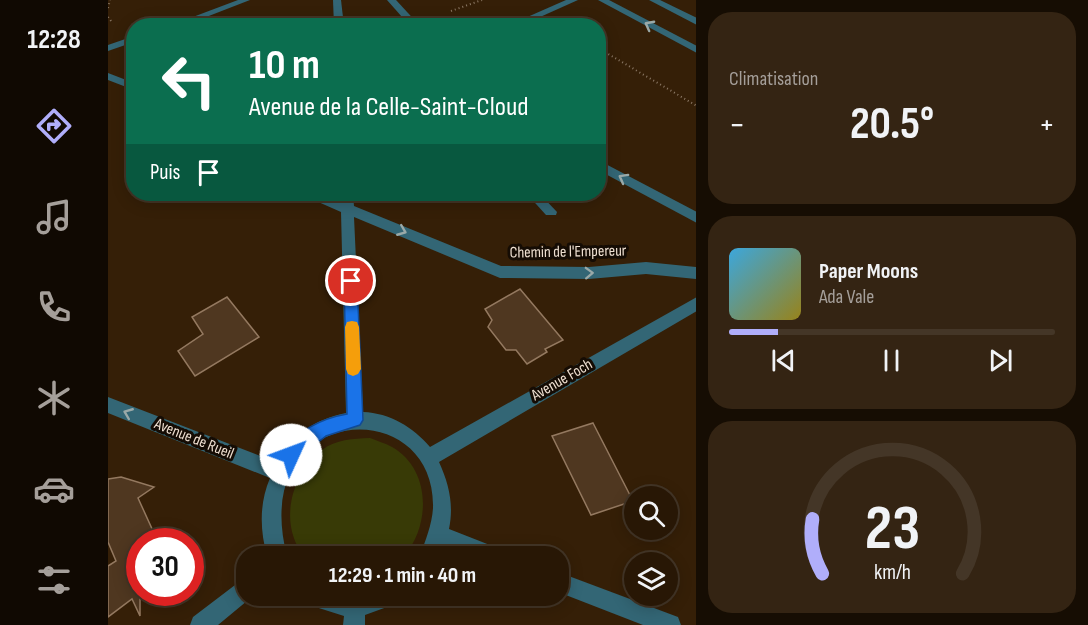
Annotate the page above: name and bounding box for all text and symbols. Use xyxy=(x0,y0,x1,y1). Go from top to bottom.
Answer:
one-way arrow xyxy=(645,21,656,32)
text: 12:28 xyxy=(27,24,81,56)
text: 10 m xyxy=(249,40,320,91)
icon: left xyxy=(150,42,228,120)
text: Climatisation xyxy=(729,67,818,91)
text: Avenue de la Celle-Saint-Cloud xyxy=(249,91,528,123)
text: 20.5° xyxy=(850,97,934,152)
icon: directions xyxy=(33,105,75,147)
text: − xyxy=(729,105,745,145)
text: + xyxy=(1039,105,1055,145)
icon: arrive xyxy=(192,156,225,189)
text: Puis xyxy=(150,159,180,186)
one-way arrow xyxy=(619,173,629,185)
icon: music xyxy=(33,196,75,238)
one-way arrow xyxy=(395,224,406,236)
street label: Chemin de l'Empereur xyxy=(509,241,627,263)
pin xyxy=(325,255,376,306)
text: Paper Moons xyxy=(819,258,918,285)
icon: arrive xyxy=(334,264,367,297)
one-way arrow xyxy=(584,266,593,279)
text: Ada Vale xyxy=(819,285,874,309)
icon: phone xyxy=(33,286,75,328)
icon: previous xyxy=(767,344,800,377)
icon: pause xyxy=(875,344,908,377)
icon: next xyxy=(984,344,1017,377)
street label: Avenue Foch xyxy=(527,355,596,406)
icon: climate xyxy=(33,377,75,419)
one-way arrow xyxy=(123,408,134,420)
street label: Avenue de Rueil xyxy=(151,414,236,464)
position arrow xyxy=(259,423,323,487)
icon: car xyxy=(33,468,75,510)
map controls xyxy=(624,486,678,606)
button: search xyxy=(624,486,678,540)
text: 23 xyxy=(864,492,920,567)
speed limit sign: 30 xyxy=(126,528,204,606)
button: layers xyxy=(624,552,678,606)
icon: filters xyxy=(33,559,75,601)
text: km/h xyxy=(873,560,911,585)
text: 12:29 · 1 min · 40 m xyxy=(329,562,476,589)

